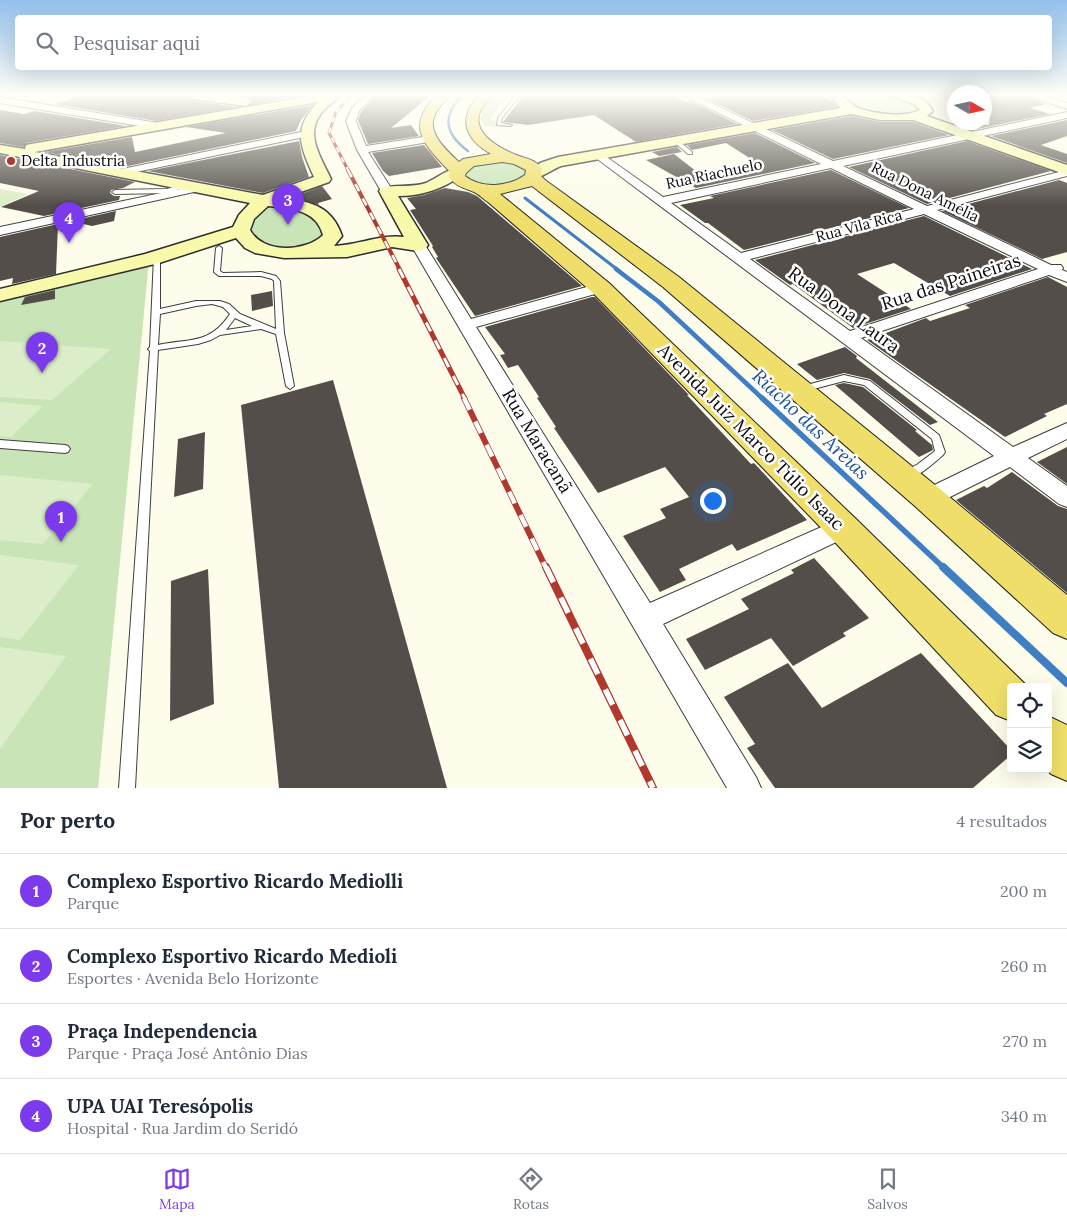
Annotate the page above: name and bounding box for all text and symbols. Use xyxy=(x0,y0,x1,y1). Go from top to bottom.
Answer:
search box xyxy=(15,15,1052,70)
icon: search xyxy=(33,29,61,57)
text: Pesquisar aqui xyxy=(73,31,200,55)
north arrow xyxy=(947,85,992,130)
place label: Delta Industria xyxy=(21,151,125,170)
street label: Rua Riachuelo xyxy=(664,154,764,193)
marker: Delta Industria xyxy=(5,155,17,167)
street label: Rua Dona Amélia xyxy=(868,157,983,226)
pin: 3 xyxy=(272,184,304,225)
pin: 4 xyxy=(53,202,85,243)
street label: Rua Vila Rica xyxy=(813,205,905,246)
street label: Rua das Paineiras xyxy=(878,248,1024,315)
street label: Rua Dona Laura xyxy=(784,261,905,358)
pin: 2 xyxy=(26,332,58,373)
street label: Avenida Juiz Marco Túlio Isaac xyxy=(652,338,850,535)
water label: Riacho das Areias xyxy=(747,364,875,484)
street label: Rua Maracanã xyxy=(497,384,578,497)
your location xyxy=(700,488,726,514)
pin: 1 xyxy=(45,501,77,542)
map controls xyxy=(1007,683,1052,773)
button: locate xyxy=(1007,683,1052,728)
button: layers xyxy=(1007,728,1052,773)
text: Por perto xyxy=(20,807,115,834)
text: 4 resultados xyxy=(957,811,1047,831)
text: Complexo Esportivo Ricardo Mediolli xyxy=(67,869,403,893)
text: 1 xyxy=(33,881,39,901)
text: 200 m xyxy=(1000,881,1047,901)
text: Parque xyxy=(67,893,119,913)
text: Complexo Esportivo Ricardo Medioli xyxy=(67,944,397,968)
text: 2 xyxy=(32,956,40,976)
text: 260 m xyxy=(1001,956,1047,976)
text: Esportes · Avenida Belo Horizonte xyxy=(67,968,319,988)
text: Praça Independencia xyxy=(67,1019,257,1043)
text: 3 xyxy=(32,1031,40,1051)
text: 270 m xyxy=(1003,1031,1047,1051)
text: Parque · Praça José Antônio Dias xyxy=(67,1043,308,1063)
text: UPA UAI Teresópolis xyxy=(67,1094,253,1118)
text: 4 xyxy=(32,1106,40,1126)
text: 340 m xyxy=(1001,1106,1047,1126)
text: Hospital · Rua Jardim do Seridó xyxy=(67,1118,298,1138)
tab: Mapa xyxy=(159,1165,195,1213)
tab: Rotas xyxy=(513,1165,549,1213)
tab: Salvos xyxy=(867,1165,908,1213)

